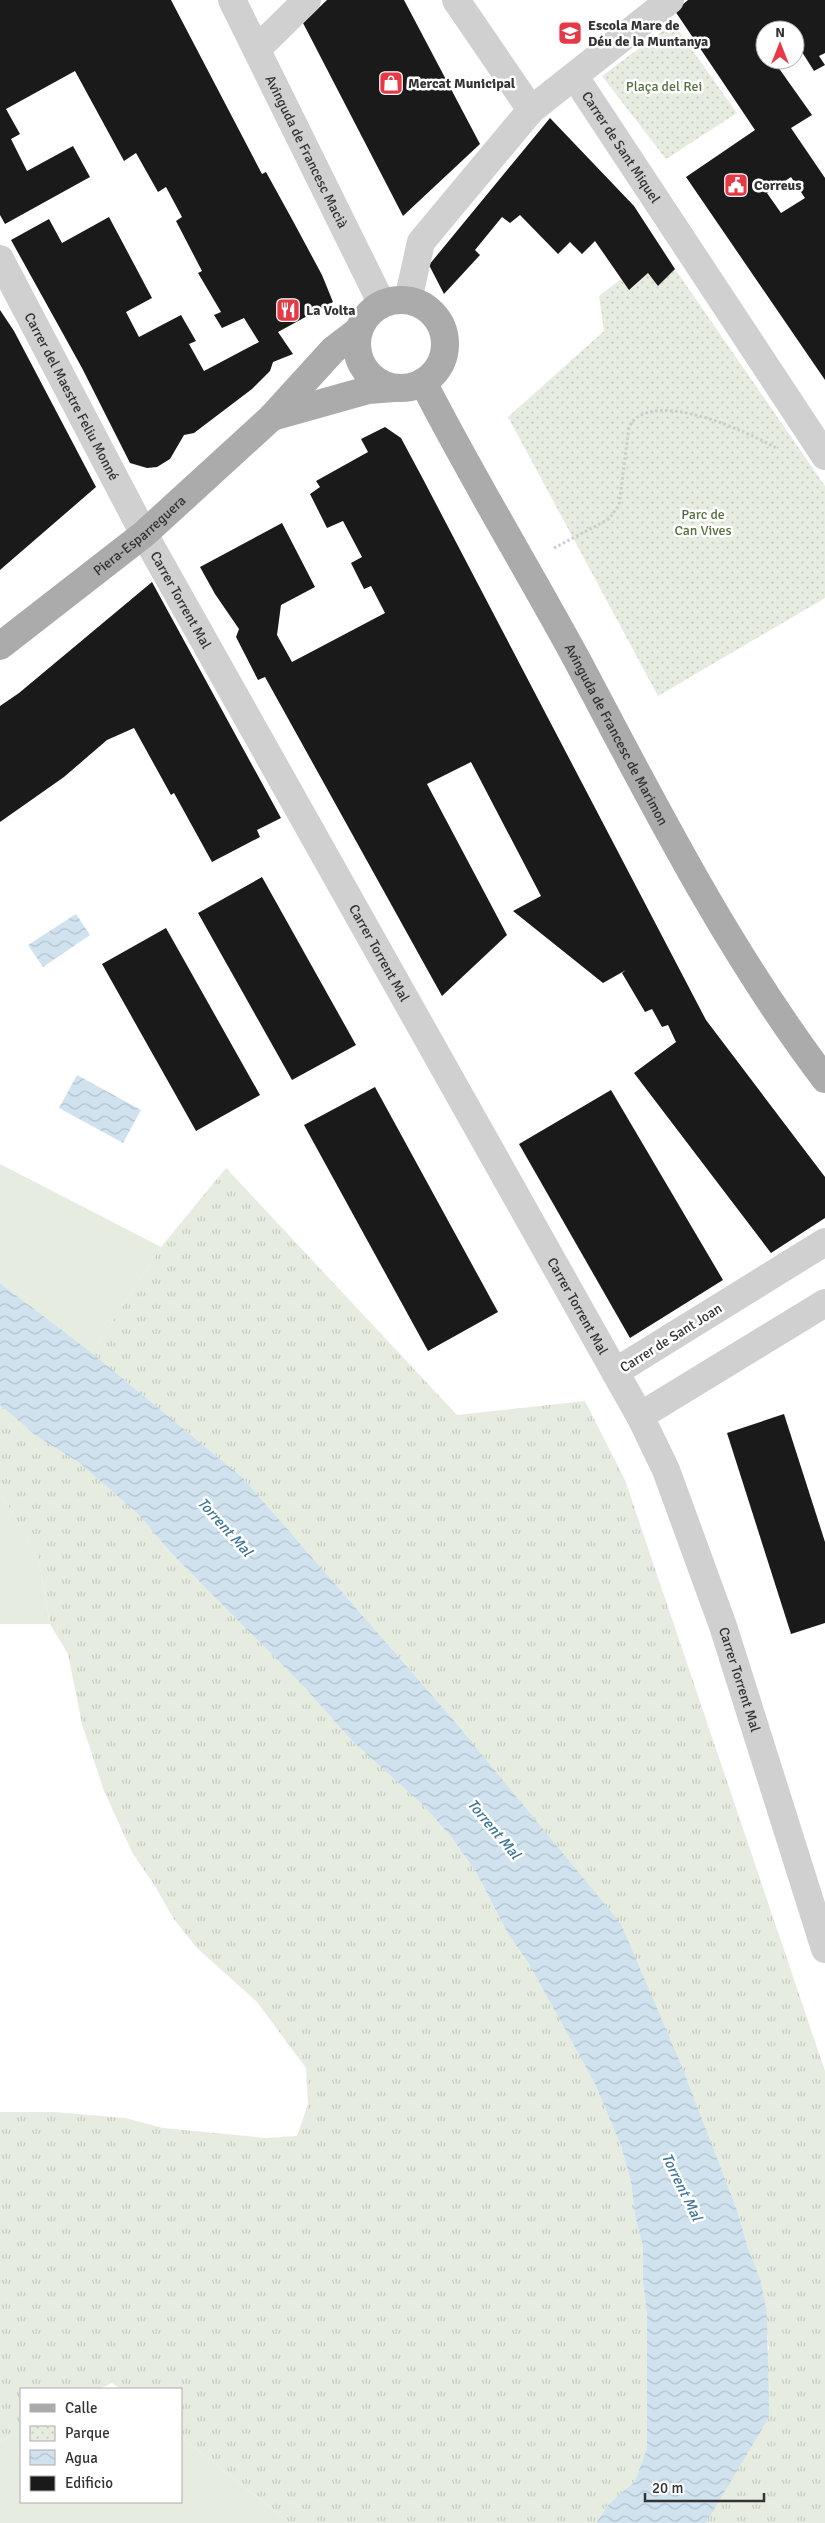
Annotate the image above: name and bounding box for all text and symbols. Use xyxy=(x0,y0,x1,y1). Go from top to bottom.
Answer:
place label: Escola Mare de Déu de la Muntanya xyxy=(588,17,708,50)
school or university icon: Escola Mare de Déu de la Muntanya xyxy=(557,20,583,46)
north arrow xyxy=(755,20,805,70)
text: N xyxy=(775,24,785,41)
shop icon: Mercat Municipal xyxy=(378,70,404,96)
street label: Avinguda de Francesc Macià xyxy=(262,72,352,231)
place label: Mercat Municipal xyxy=(408,75,516,92)
park label: Plaça del Rei xyxy=(626,78,702,95)
street label: Carrer de Sant Miquel xyxy=(578,88,664,206)
public building icon: Correus xyxy=(723,172,749,198)
place label: Correus xyxy=(754,177,802,194)
restaurant icon: La Volta xyxy=(275,297,301,323)
place label: La Volta xyxy=(306,302,355,319)
street label: Carrer del Maestre Feliu Monné xyxy=(21,309,123,483)
street label: Piera-Esparreguera xyxy=(90,492,189,579)
park label: Parc de Can Vives xyxy=(674,506,732,539)
street label: Carrer Torrent Mal xyxy=(147,548,215,652)
street label: Avinguda de Francesc de Marimon xyxy=(561,640,672,828)
street label: Carrer Torrent Mal xyxy=(345,901,414,1005)
street label: Carrer Torrent Mal xyxy=(544,1254,612,1358)
street label: Carrer de Sant Joan xyxy=(617,1300,725,1376)
water label: Torrent Mal xyxy=(194,1494,257,1561)
street label: Carrer Torrent Mal xyxy=(715,1625,764,1734)
water label: Torrent Mal xyxy=(464,1795,525,1864)
water label: Torrent Mal xyxy=(658,2150,707,2225)
legend xyxy=(20,2388,182,2503)
text: Calle xyxy=(65,2399,98,2417)
text: Parque xyxy=(65,2424,110,2442)
text: Agua xyxy=(65,2449,98,2467)
scale bar xyxy=(645,2470,764,2502)
text: Edificio xyxy=(65,2474,113,2492)
text: 20 m xyxy=(652,2479,683,2497)

